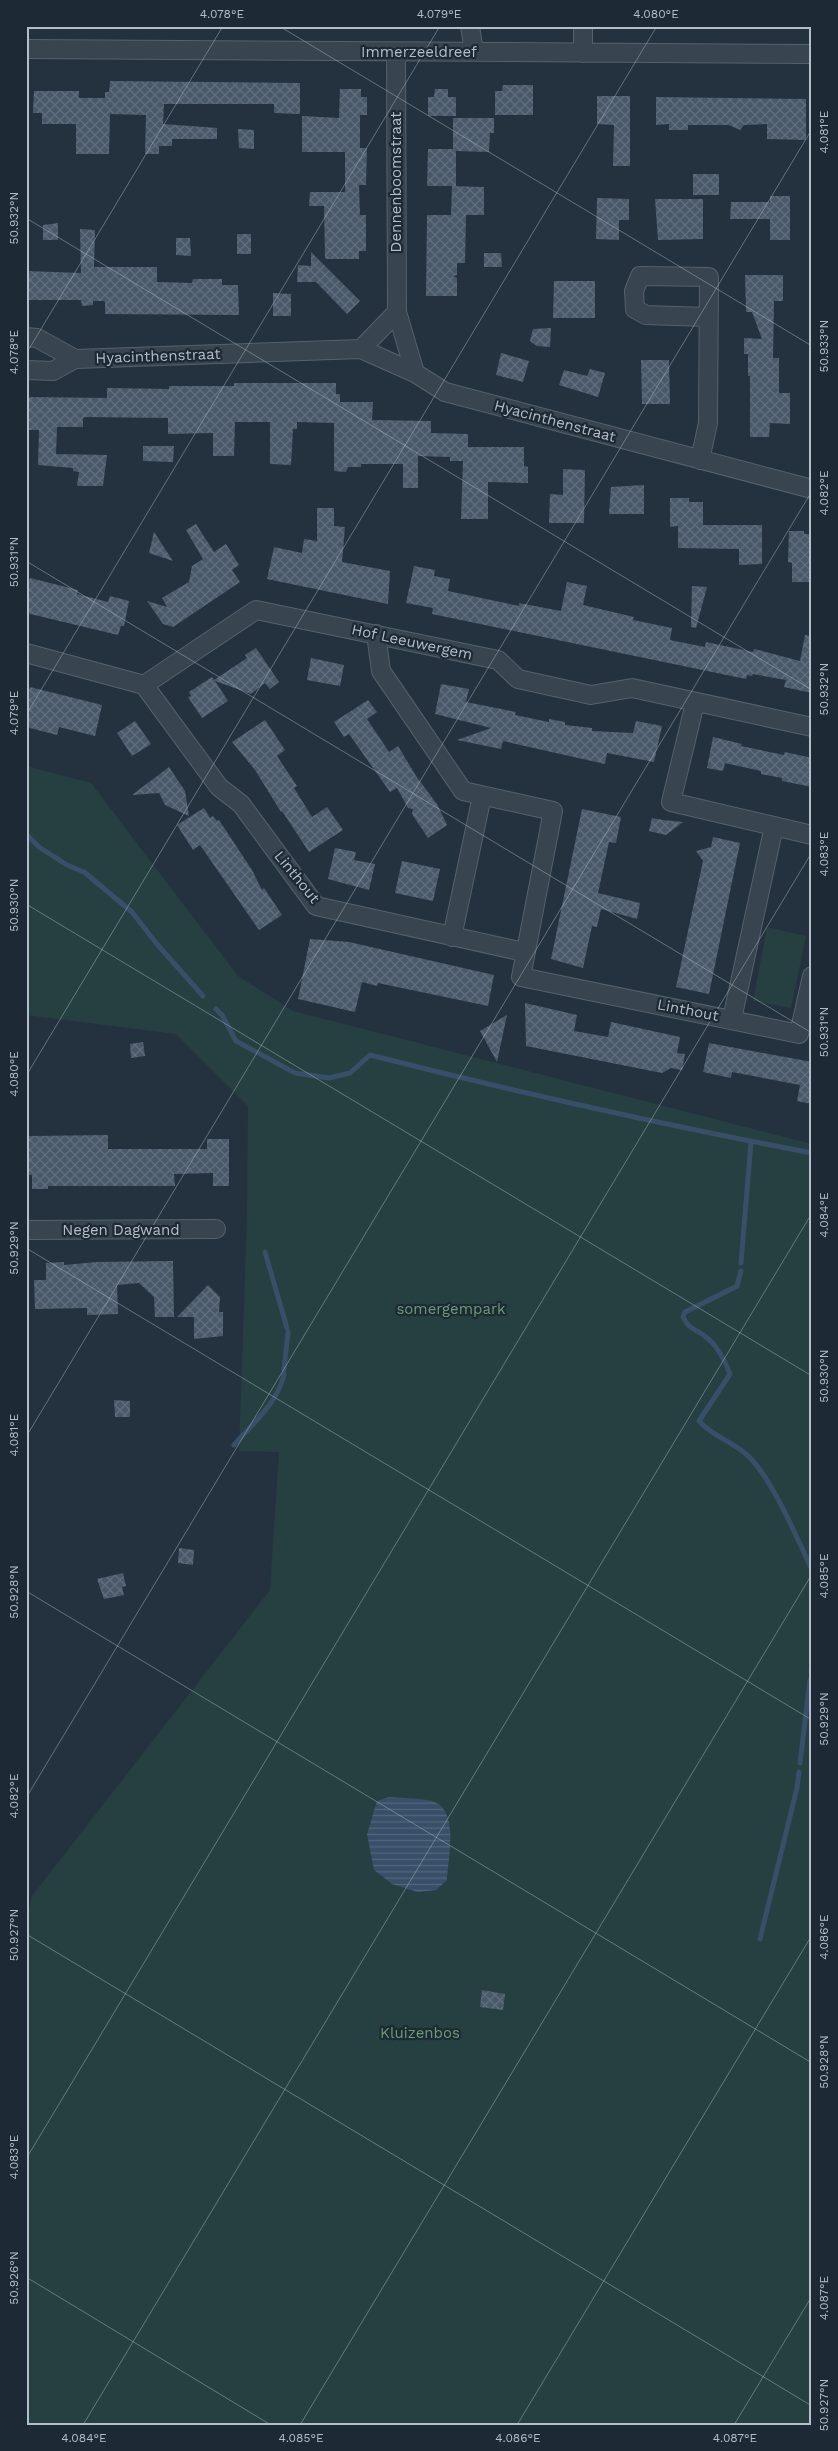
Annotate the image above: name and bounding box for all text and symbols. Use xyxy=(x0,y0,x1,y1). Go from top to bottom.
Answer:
text: 4.078°E xyxy=(200,7,245,21)
text: 4.079°E xyxy=(417,7,462,21)
text: 4.080°E xyxy=(633,7,679,21)
street label: Immerzeeldreef xyxy=(361,43,477,61)
text: 4.081°E xyxy=(817,110,831,153)
street label: Dennenboomstraat xyxy=(387,111,405,252)
text: 50.932°N xyxy=(7,192,21,244)
text: 50.933°N xyxy=(817,320,831,372)
text: 4.078°E xyxy=(7,329,21,374)
street label: Hyacinthenstraat xyxy=(95,345,222,367)
street label: Hyacinthenstraat xyxy=(492,396,618,446)
text: 4.082°E xyxy=(817,470,831,516)
text: 50.931°N xyxy=(7,537,21,587)
street label: Hof Leeuwergem xyxy=(350,620,474,664)
text: 50.932°N xyxy=(817,663,831,715)
text: 4.079°E xyxy=(7,690,21,735)
text: 4.083°E xyxy=(817,831,831,876)
street label: Linthout xyxy=(270,847,324,907)
text: 50.930°N xyxy=(7,878,21,932)
street label: Linthout xyxy=(656,995,721,1025)
text: 50.931°N xyxy=(817,1007,831,1057)
text: 4.080°E xyxy=(7,1051,21,1097)
text: 4.084°E xyxy=(817,1192,831,1238)
text: 50.929°N xyxy=(7,1221,21,1275)
street label: Negen Dagwand xyxy=(62,1221,180,1239)
park label: somergempark xyxy=(396,1300,506,1318)
text: 50.930°N xyxy=(817,1349,831,1403)
text: 4.081°E xyxy=(7,1413,21,1456)
text: 4.085°E xyxy=(817,1553,831,1599)
text: 50.928°N xyxy=(7,1565,21,1619)
text: 50.929°N xyxy=(817,1692,831,1746)
text: 4.082°E xyxy=(7,1773,21,1819)
text: 50.927°N xyxy=(7,1909,21,1961)
text: 4.086°E xyxy=(817,1914,831,1960)
park label: Kluizenbos xyxy=(380,2024,460,2042)
text: 50.928°N xyxy=(817,2035,831,2089)
text: 4.083°E xyxy=(7,2134,21,2179)
text: 50.926°N xyxy=(7,2251,21,2305)
text: 4.087°E xyxy=(817,2275,831,2320)
text: 50.927°N xyxy=(817,2379,831,2431)
text: 4.084°E xyxy=(61,2431,107,2445)
text: 4.085°E xyxy=(278,2431,324,2445)
text: 4.086°E xyxy=(495,2431,541,2445)
text: 4.087°E xyxy=(713,2431,758,2445)

